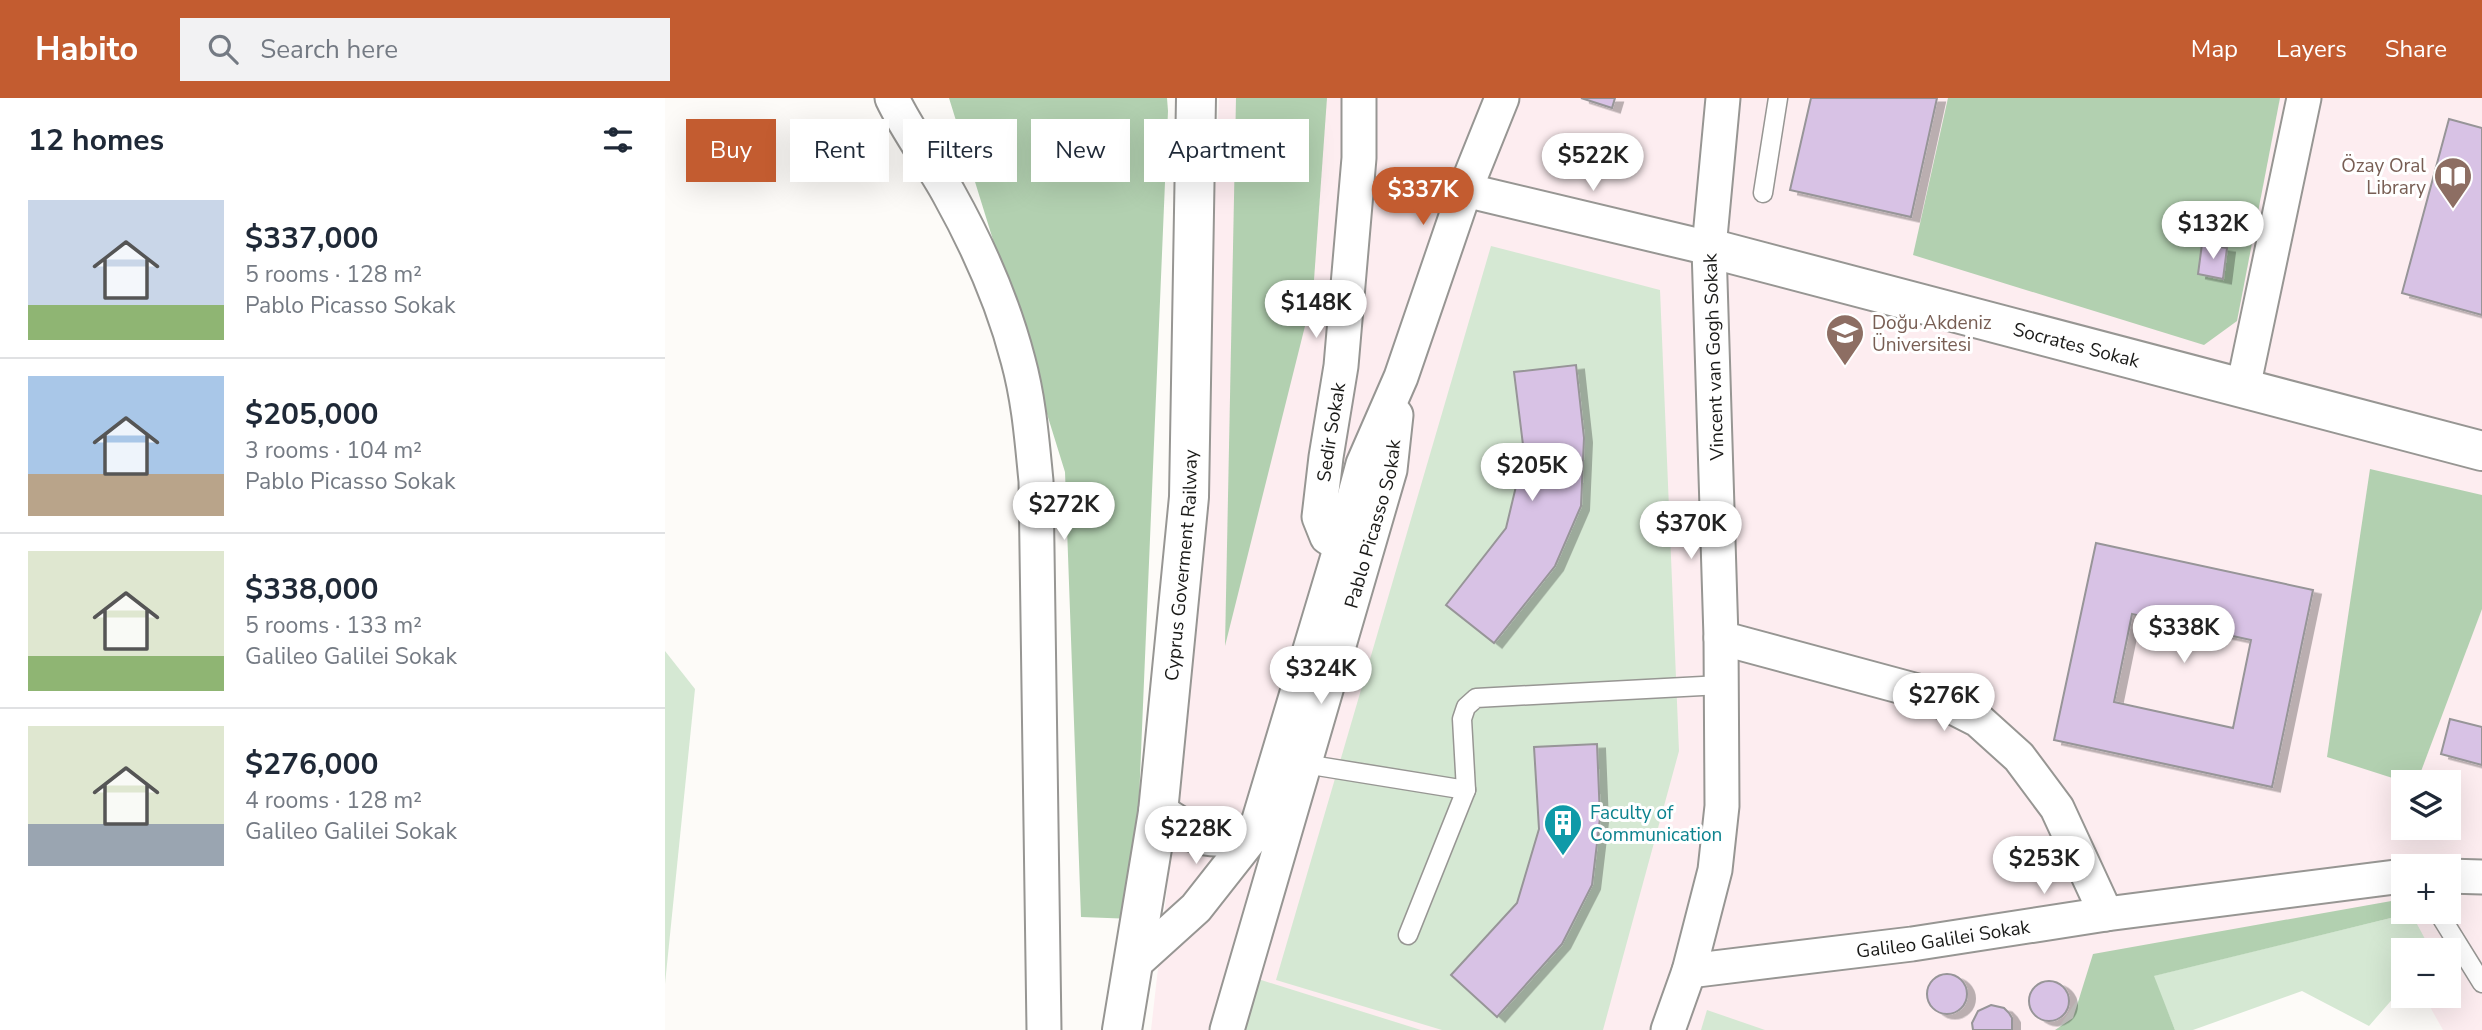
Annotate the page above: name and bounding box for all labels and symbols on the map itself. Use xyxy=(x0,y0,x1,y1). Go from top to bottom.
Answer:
pin: $522K xyxy=(1544,134,1642,193)
place label: Özay Oral Library xyxy=(2341,153,2426,201)
library icon: Özay Oral Library xyxy=(2432,155,2474,210)
pin: $337K xyxy=(1374,167,1472,227)
pin: $132K xyxy=(2164,202,2262,261)
street label: Vincent van Gogh Sokak xyxy=(1697,253,1731,462)
pin: $148K xyxy=(1267,280,1365,340)
place label: Doğu Akdeniz Üniversitesi xyxy=(1872,310,1992,358)
school or university icon: Doğu Akdeniz Üniversitesi xyxy=(1824,312,1866,367)
street label: Socrates Sokak xyxy=(2010,316,2143,375)
street label: Sedir Sokak xyxy=(1311,380,1352,483)
street label: Pablo Picasso Sokak xyxy=(1338,438,1407,611)
pin: $205K xyxy=(1483,444,1581,503)
street label: Cyprus Goverment Railway xyxy=(1159,449,1204,682)
pin: $272K xyxy=(1015,482,1113,542)
pin: $370K xyxy=(1642,502,1740,561)
pin: $338K xyxy=(2135,606,2233,665)
pin: $324K xyxy=(1272,646,1370,706)
pin: $276K xyxy=(1895,674,1993,733)
place label: Faculty of Communication xyxy=(1590,800,1722,848)
building icon: Faculty of Communication xyxy=(1542,802,1584,857)
pin: $228K xyxy=(1147,806,1245,866)
pin: $253K xyxy=(1995,836,2093,896)
street label: Galileo Galilei Sokak xyxy=(1855,914,2032,965)

